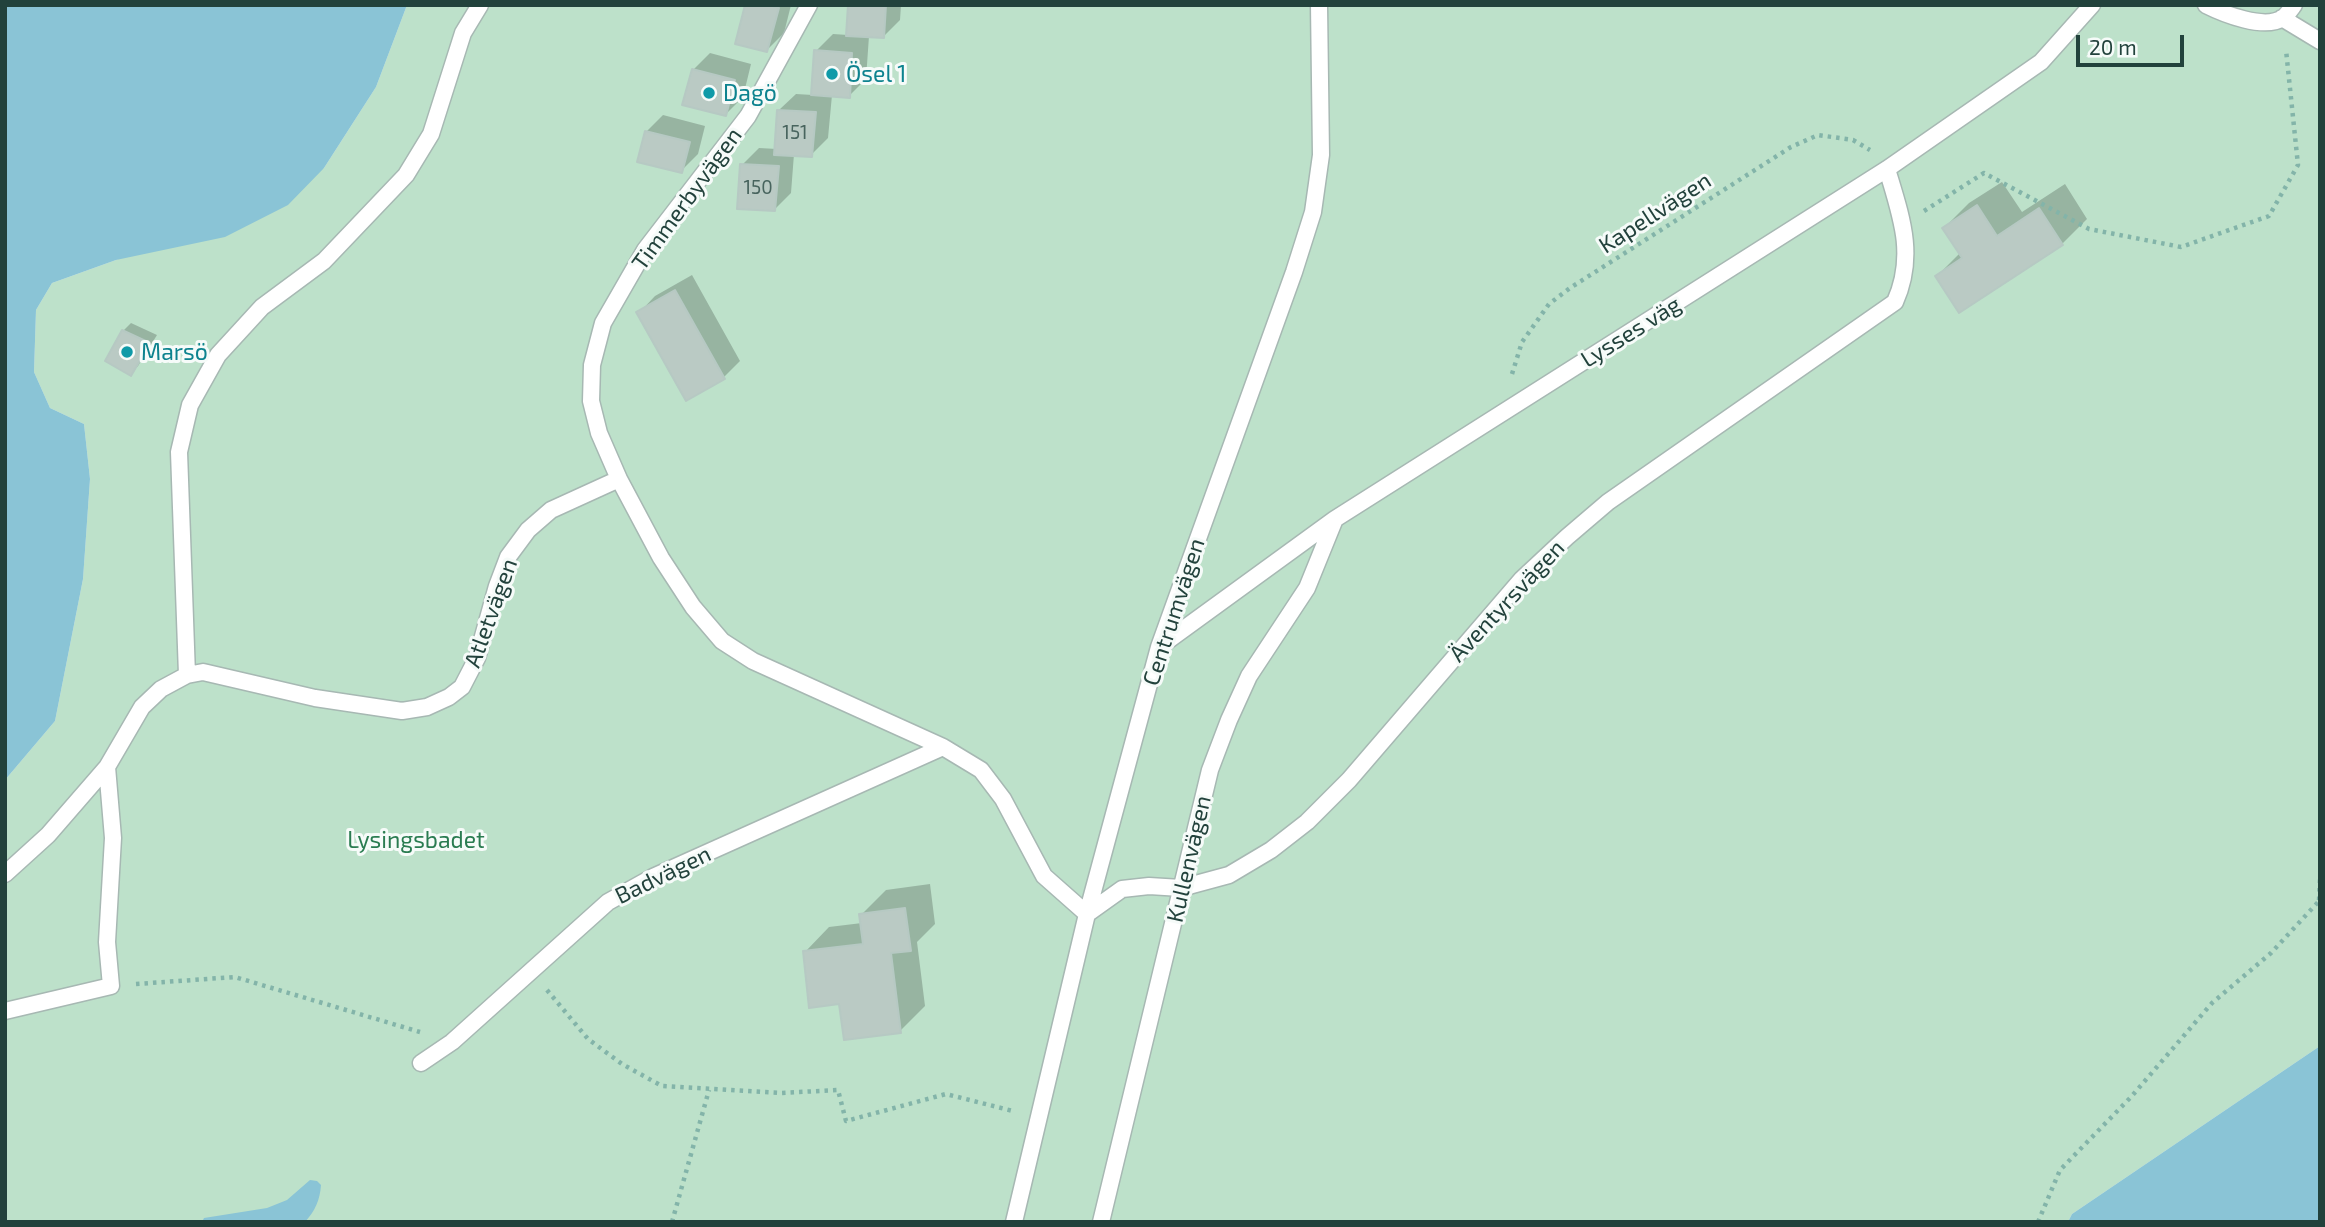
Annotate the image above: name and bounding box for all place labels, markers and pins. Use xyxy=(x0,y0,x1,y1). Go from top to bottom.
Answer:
place label: Ösel 1 xyxy=(846,60,907,88)
marker: Ösel 1 xyxy=(824,66,840,82)
place label: Dagö xyxy=(723,79,777,107)
marker: Dagö xyxy=(701,85,717,101)
place label: Marsö xyxy=(141,338,208,366)
marker: Marsö xyxy=(119,344,135,360)

